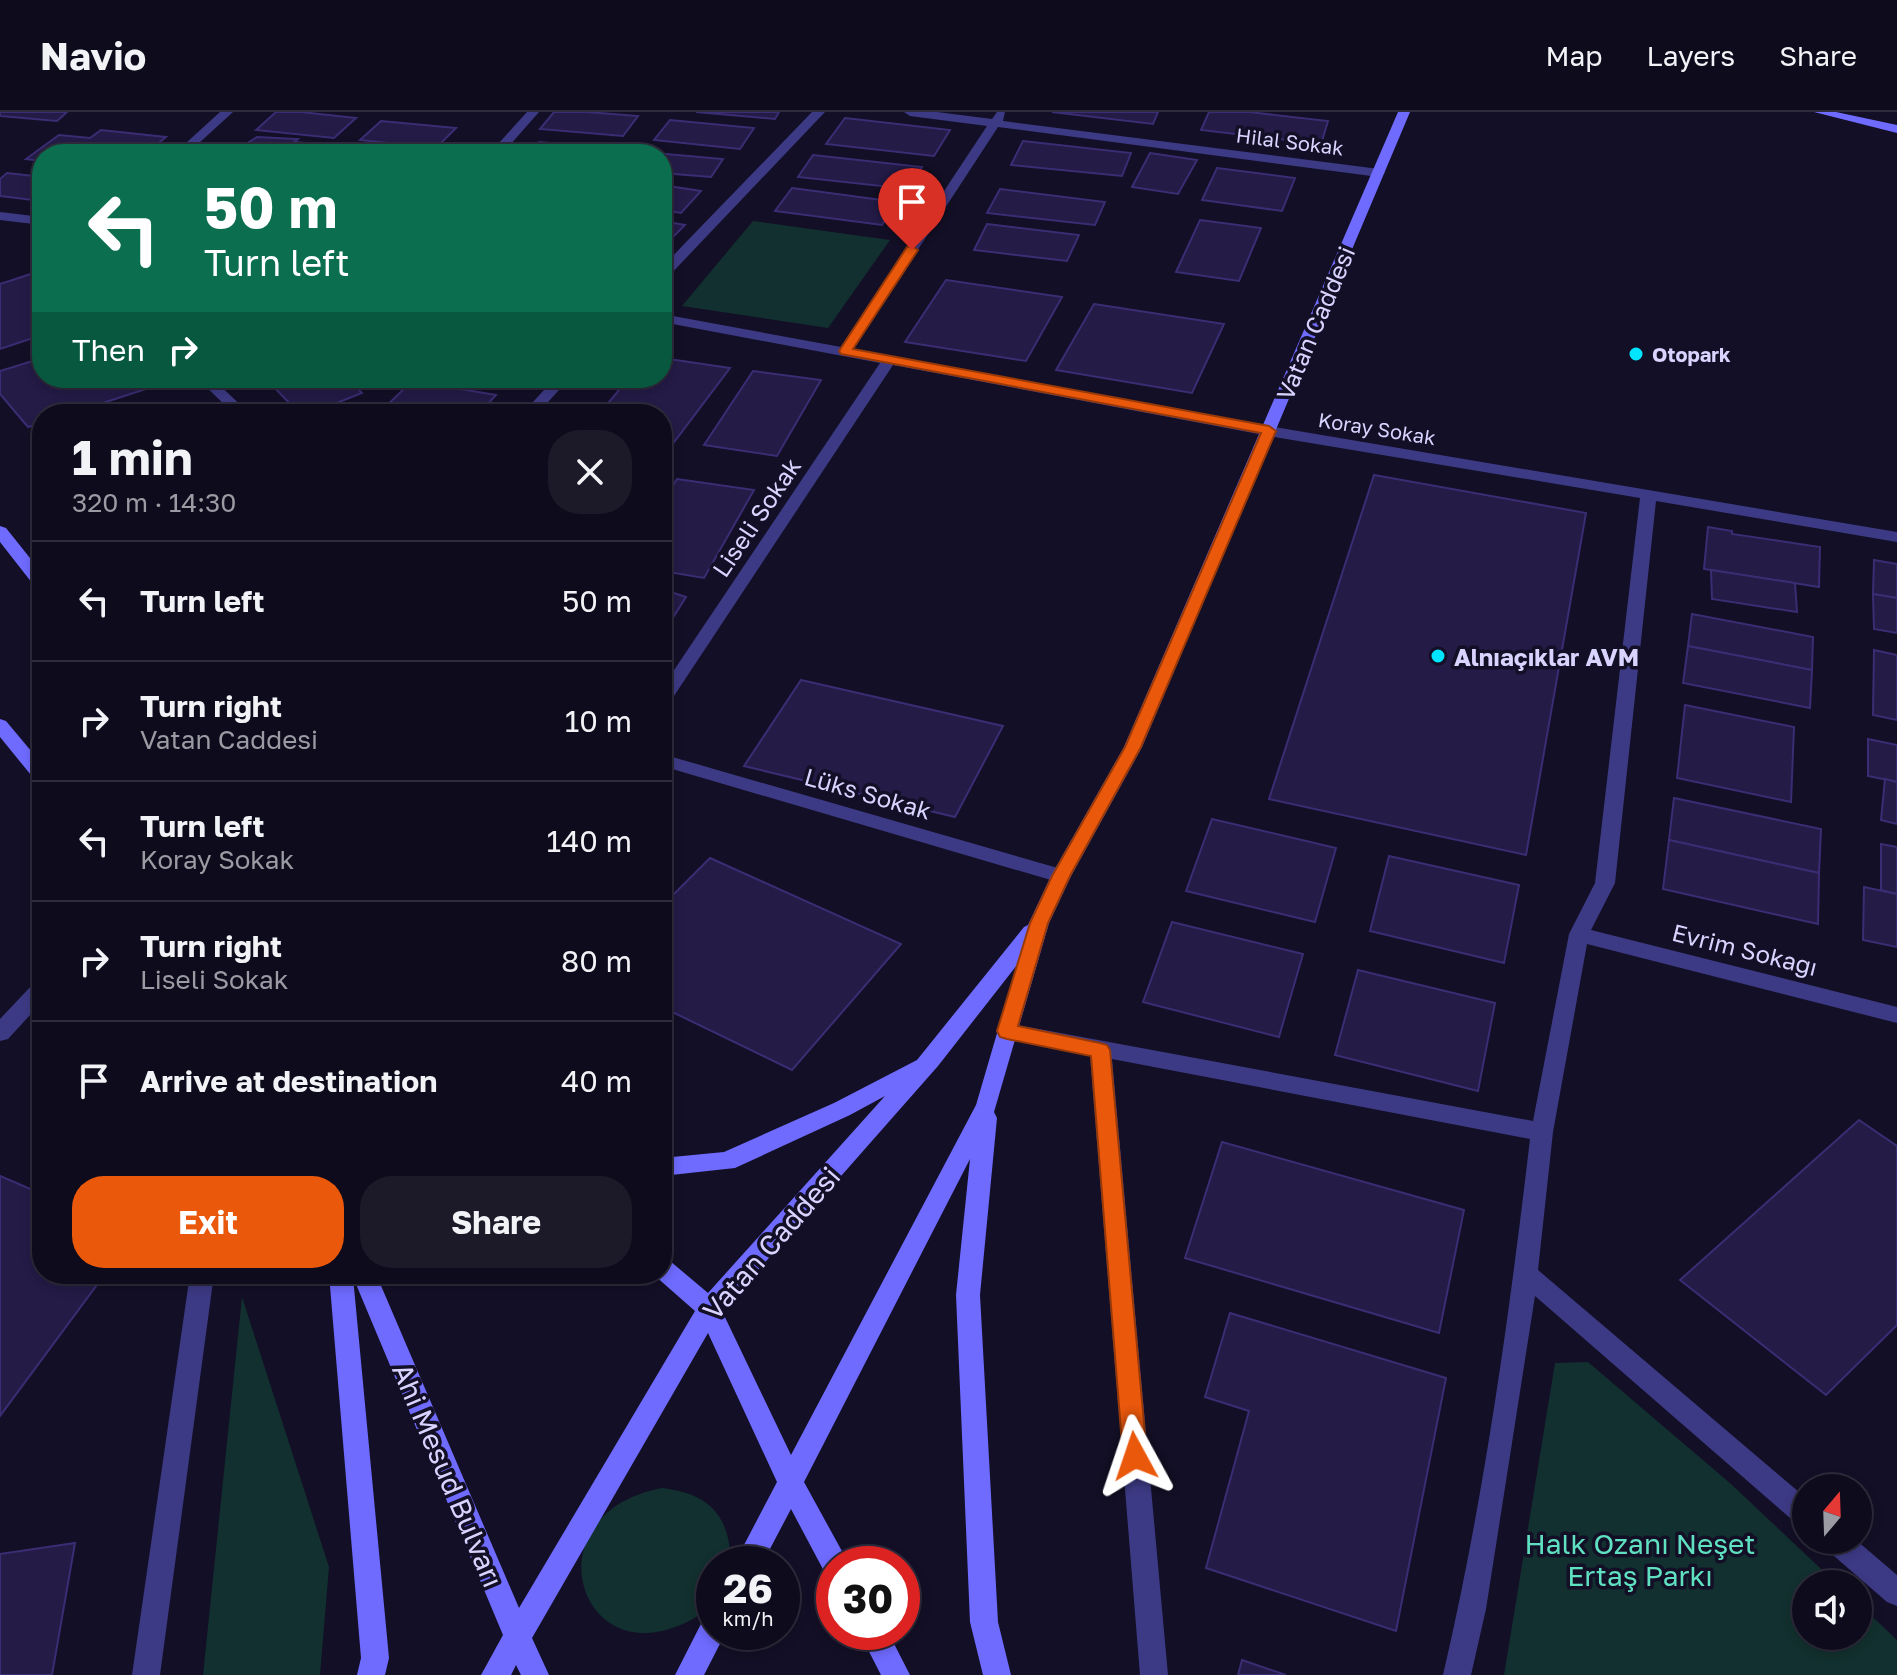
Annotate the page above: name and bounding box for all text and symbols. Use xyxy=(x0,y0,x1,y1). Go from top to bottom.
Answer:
text: Navio xyxy=(40,33,146,78)
text: Map xyxy=(1545,39,1603,72)
text: Layers xyxy=(1647,39,1735,72)
text: Share xyxy=(1779,39,1857,72)
street label: Hilal Sokak xyxy=(1235,122,1345,160)
pin xyxy=(878,168,946,250)
text: 50 m xyxy=(204,173,338,240)
icon: left xyxy=(72,176,176,280)
icon: arrive xyxy=(890,180,934,224)
text: Turn left xyxy=(204,241,350,284)
street label: Vatan Caddesi xyxy=(1270,242,1360,404)
icon: right xyxy=(161,328,205,372)
text: Then xyxy=(72,332,145,368)
place label: Otopark xyxy=(1652,342,1731,366)
marker: Otopark xyxy=(1627,345,1645,363)
street label: Koray Sokak xyxy=(1317,407,1437,449)
text: 1 min xyxy=(72,428,193,486)
button: close xyxy=(548,430,632,514)
street label: Liseli Sokak xyxy=(706,452,806,582)
text: 320 m · 14:30 xyxy=(72,487,236,518)
icon: left xyxy=(72,579,116,623)
text: Turn left xyxy=(140,583,265,619)
text: 50 m xyxy=(562,583,632,619)
place label: Alnıaçıklar AVM xyxy=(1454,642,1639,671)
marker: Alnıaçıklar AVM xyxy=(1429,647,1447,665)
text: Turn right xyxy=(140,688,282,724)
icon: right xyxy=(72,699,116,743)
text: 10 m xyxy=(565,703,632,739)
text: Vatan Caddesi xyxy=(140,724,318,755)
street label: Lüks Sokak xyxy=(801,761,935,825)
text: Turn left xyxy=(140,808,265,844)
icon: left xyxy=(72,819,116,863)
text: 140 m xyxy=(547,823,632,859)
text: Koray Sokak xyxy=(140,844,294,875)
street label: Evrim Sokağı xyxy=(1669,917,1821,981)
text: Turn right xyxy=(140,928,282,964)
icon: right xyxy=(72,939,116,983)
text: 80 m xyxy=(561,943,632,979)
text: Liseli Sokak xyxy=(140,964,289,995)
icon: arrive xyxy=(72,1059,116,1103)
text: Arrive at destination xyxy=(140,1063,437,1099)
text: 40 m xyxy=(561,1063,632,1099)
street label: Vatan Caddesi xyxy=(696,1160,846,1326)
button: Exit xyxy=(72,1176,344,1268)
button: Share xyxy=(360,1176,632,1268)
street label: Ahi Mesud Bulvarı xyxy=(386,1358,510,1592)
position arrow xyxy=(1093,1414,1177,1498)
north arrow xyxy=(1792,1474,1872,1554)
map controls xyxy=(1792,1474,1872,1650)
park label: Halk Ozanı Neşet Ertaş Parkı xyxy=(1525,1527,1755,1592)
speed limit sign: 30 xyxy=(816,1546,920,1650)
text: 26 xyxy=(723,1564,773,1612)
button: sound xyxy=(1792,1570,1872,1650)
text: km/h xyxy=(723,1606,773,1630)

